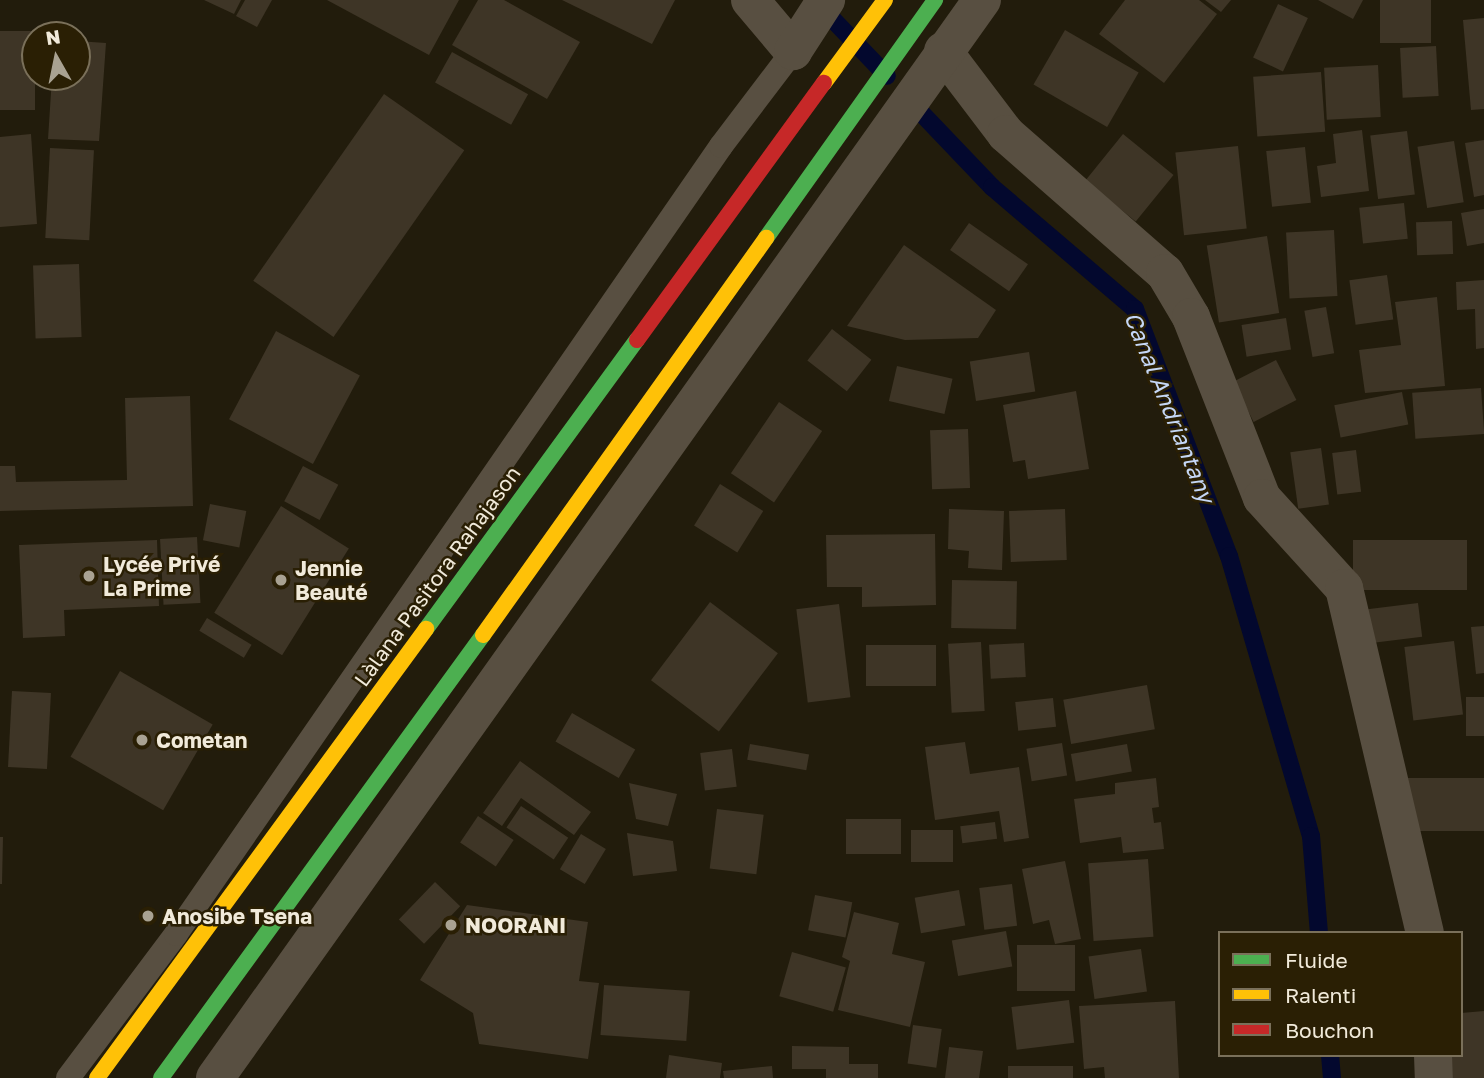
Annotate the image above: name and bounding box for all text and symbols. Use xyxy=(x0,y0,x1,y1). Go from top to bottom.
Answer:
north arrow xyxy=(21,21,91,91)
text: N xyxy=(44,24,62,49)
water label: Canal Andriantany xyxy=(1119,308,1221,506)
street label: Làlana Pasitora Rahajason xyxy=(349,461,525,691)
place label: Lycée Privé La Prime xyxy=(103,551,220,601)
place label: Jennie Beauté xyxy=(295,555,368,605)
marker: Lycée Privé La Prime xyxy=(81,568,97,584)
marker: Jennie Beauté xyxy=(273,572,289,588)
place label: Cometan xyxy=(156,727,247,753)
marker: Cometan xyxy=(134,732,150,748)
place label: Anosibe Tsena xyxy=(162,903,312,929)
marker: Anosibe Tsena xyxy=(140,908,156,924)
place label: NOORANI xyxy=(465,912,566,938)
marker: NOORANI xyxy=(443,917,459,933)
legend xyxy=(1218,931,1463,1057)
text: Fluide xyxy=(1285,947,1348,973)
text: Ralenti xyxy=(1285,982,1356,1008)
text: Bouchon xyxy=(1285,1017,1374,1043)

